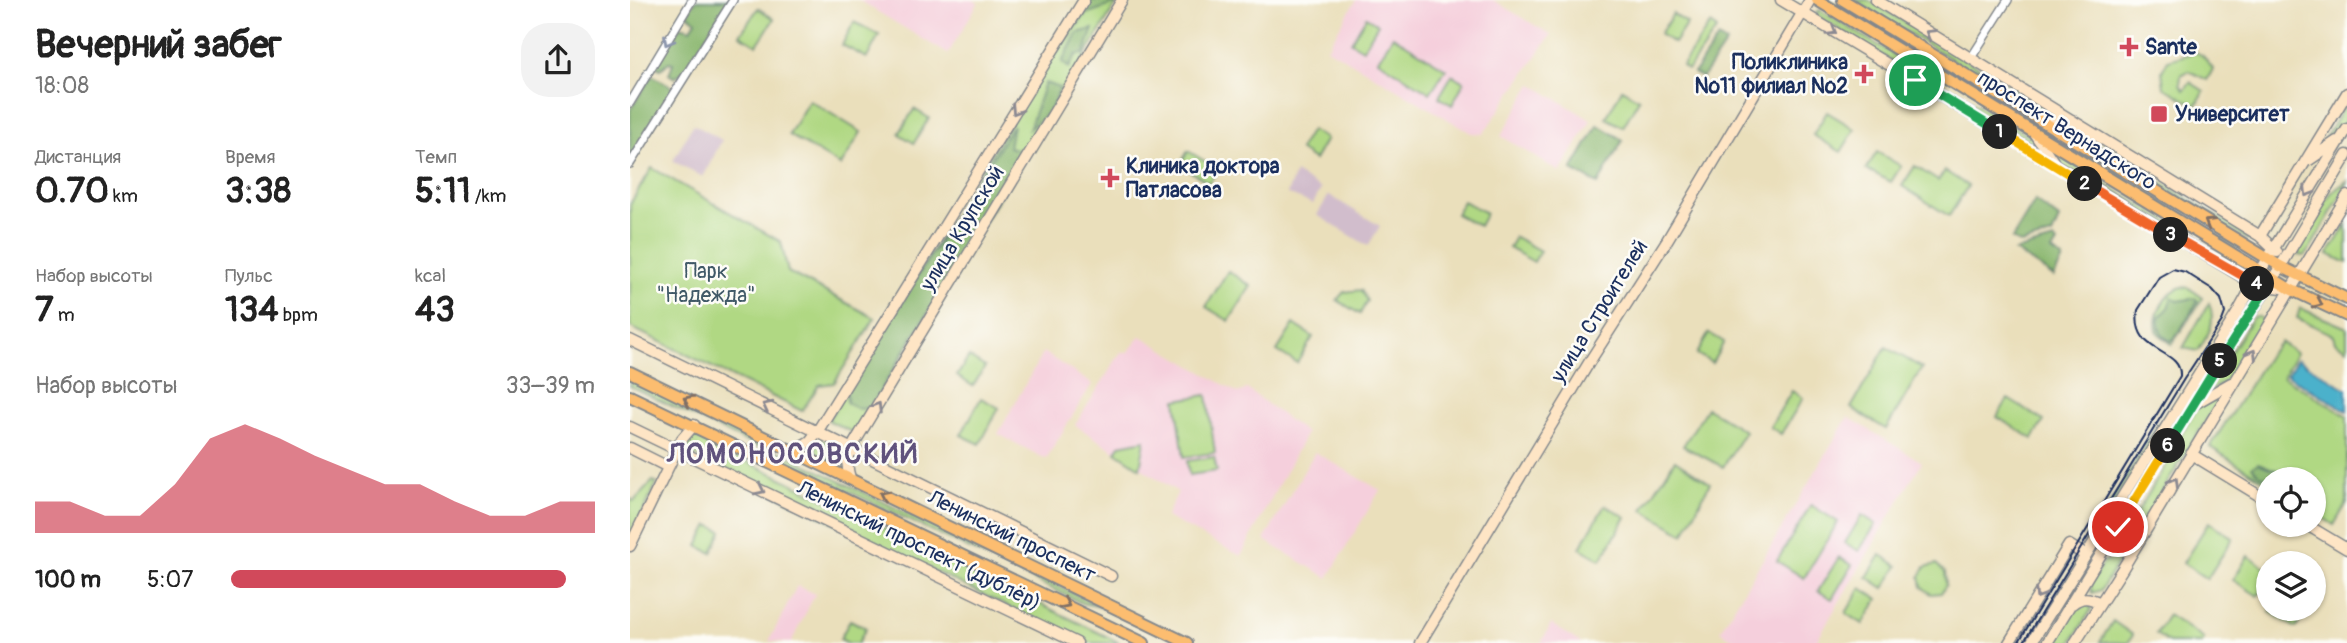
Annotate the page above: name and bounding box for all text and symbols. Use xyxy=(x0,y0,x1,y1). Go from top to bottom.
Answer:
text: Вечерний забег xyxy=(35,21,282,69)
one-way arrow xyxy=(1825,22,1838,35)
button: share xyxy=(521,23,595,97)
one-way arrow xyxy=(1925,29,1938,42)
one-way arrow xyxy=(663,33,676,46)
place label: Sante xyxy=(2145,34,2198,61)
marker: Sante xyxy=(2119,37,2139,57)
place label: Поликлиника №11 филиал №2 xyxy=(1694,49,1848,100)
pin xyxy=(1885,50,1945,110)
icon: arrive xyxy=(1896,61,1934,99)
marker: Поликлиника №11 филиал №2 xyxy=(1854,64,1874,84)
street label: проспект Вернадского xyxy=(1972,64,2161,196)
text: 18:08 xyxy=(35,71,89,100)
place label: Университет xyxy=(2175,101,2290,128)
one-way arrow xyxy=(1012,102,1025,115)
marker: Университет xyxy=(2149,104,2169,124)
pin: 1 xyxy=(1982,114,2018,150)
text: 1 xyxy=(1996,119,2003,143)
text: Дистанция xyxy=(35,145,121,169)
text: Время xyxy=(225,145,276,169)
text: Темп xyxy=(415,145,457,169)
place label: Клиника доктора Патласова xyxy=(1126,153,1280,204)
street label: улица Крупской xyxy=(914,161,1010,297)
pin: 2 xyxy=(2068,166,2102,202)
marker: Клиника доктора Патласова xyxy=(1100,168,1120,188)
text: 0.70 xyxy=(35,169,109,213)
text: 3:38 xyxy=(225,169,291,213)
text: 5:11 xyxy=(415,169,471,213)
text: 2 xyxy=(2079,171,2090,195)
text: km xyxy=(109,184,138,208)
text: /km xyxy=(471,184,506,208)
one-way arrow xyxy=(2304,185,2317,198)
pin: 3 xyxy=(2154,218,2188,252)
one-way arrow xyxy=(2204,218,2217,231)
text: 3 xyxy=(2165,222,2176,246)
street label: улица Строителей xyxy=(1544,235,1654,388)
park label: Парк "Надежда" xyxy=(657,258,755,309)
text: Набор высоты xyxy=(35,264,153,288)
text: Пульс xyxy=(225,264,273,288)
text: kcal xyxy=(415,264,446,288)
pin: 4 xyxy=(2240,266,2274,302)
text: 4 xyxy=(2251,271,2262,295)
text: 7 xyxy=(35,288,54,332)
text: 134 xyxy=(225,288,279,332)
text: 43 xyxy=(415,288,455,332)
one-way arrow xyxy=(2311,295,2323,309)
text: m xyxy=(54,303,75,327)
text: bpm xyxy=(279,303,318,327)
pin: 5 xyxy=(2202,344,2238,378)
text: 5 xyxy=(2214,348,2225,372)
one-way arrow xyxy=(2244,348,2257,361)
text: Набор высоты xyxy=(35,371,177,400)
text: 33–39 m xyxy=(506,371,595,400)
one-way arrow xyxy=(683,394,695,408)
one-way arrow xyxy=(762,400,774,414)
one-way arrow xyxy=(868,402,881,415)
pin: 6 xyxy=(2150,428,2186,464)
text: 6 xyxy=(2162,433,2173,457)
district label: ЛОМОНОСОВСКИЙ xyxy=(666,437,919,472)
map controls xyxy=(2256,467,2326,621)
button: locate xyxy=(2256,467,2326,537)
street label: Ленинский проспект (дублёр) xyxy=(791,474,1045,616)
one-way arrow xyxy=(2166,477,2179,489)
one-way arrow xyxy=(753,482,766,496)
street label: Ленинский проспект xyxy=(922,484,1101,589)
one-way arrow xyxy=(879,489,891,503)
pin xyxy=(2088,497,2148,557)
icon: check xyxy=(2099,508,2137,546)
button: layers xyxy=(2256,551,2326,621)
text: 100 m xyxy=(35,565,101,594)
text: 5:07 xyxy=(147,565,193,594)
one-way arrow xyxy=(2034,586,2047,599)
one-way arrow xyxy=(1058,596,1070,610)

